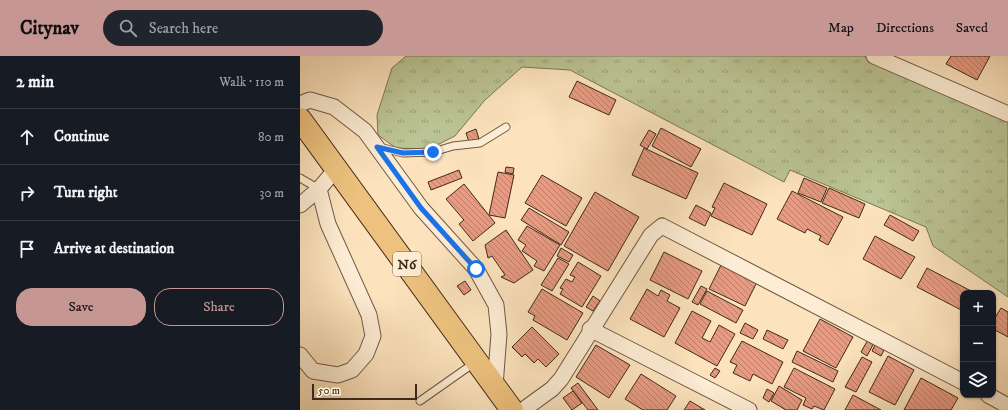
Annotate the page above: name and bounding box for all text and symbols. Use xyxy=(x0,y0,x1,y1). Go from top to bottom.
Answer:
search box xyxy=(103,10,383,46)
text: Citynav xyxy=(20,17,79,40)
icon: search xyxy=(117,17,139,39)
text: Search here xyxy=(149,19,218,38)
text: Map xyxy=(828,19,854,37)
text: Directions xyxy=(876,19,934,37)
text: Saved xyxy=(956,19,988,37)
text: 2 min xyxy=(16,71,54,93)
text: Walk · 110 m xyxy=(219,74,284,90)
icon: ahead xyxy=(16,126,38,148)
text: Continue xyxy=(54,127,109,146)
text: 80 m xyxy=(258,129,284,145)
route end xyxy=(424,143,442,161)
icon: right xyxy=(16,182,38,204)
text: Turn right xyxy=(54,183,117,202)
text: 30 m xyxy=(260,185,284,201)
icon: arrive xyxy=(16,238,38,260)
text: Arrive at destination xyxy=(54,239,174,258)
road number: N6 xyxy=(393,252,421,276)
route start xyxy=(467,260,485,278)
button: Save xyxy=(16,288,146,326)
button: Share xyxy=(154,288,284,326)
map controls xyxy=(960,290,996,398)
button: + xyxy=(960,290,996,326)
button: − xyxy=(960,326,996,362)
button: layers xyxy=(960,362,996,398)
scale bar xyxy=(312,382,417,401)
text: 50 m xyxy=(318,384,340,398)

